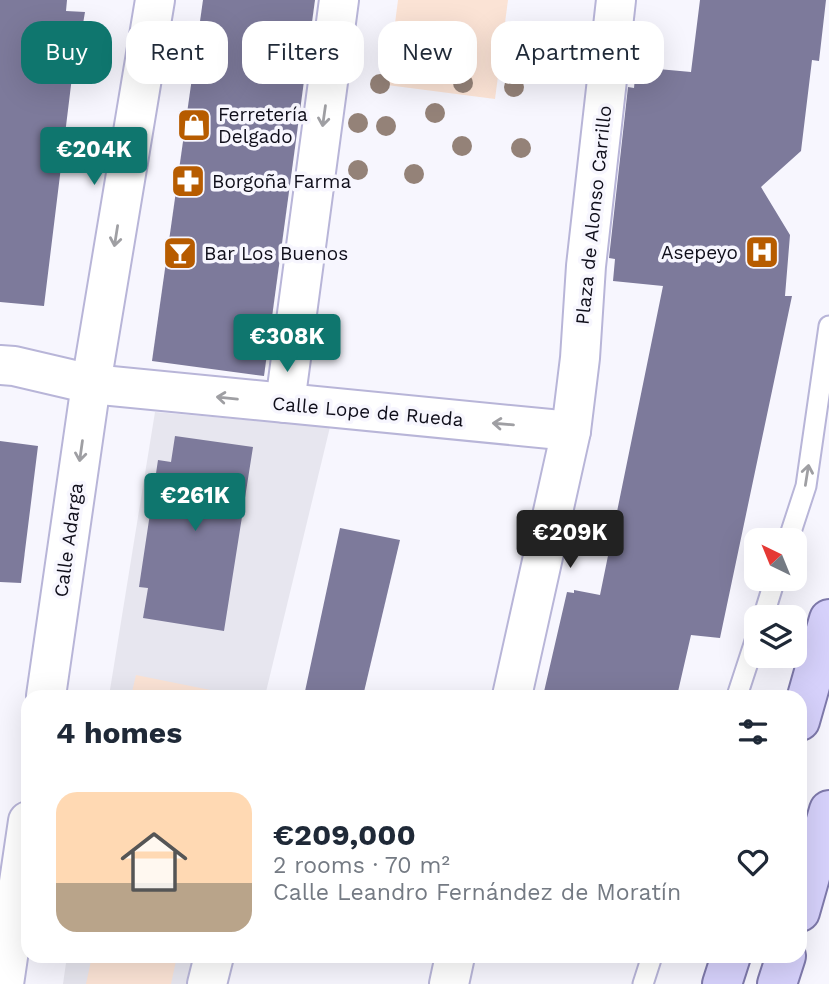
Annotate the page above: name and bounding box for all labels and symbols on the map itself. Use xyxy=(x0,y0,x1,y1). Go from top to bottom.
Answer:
place label: Ferretería Delgado xyxy=(218,103,308,148)
one-way arrow xyxy=(317,104,330,127)
street label: Plaza de Alonso Carrillo xyxy=(571,104,616,326)
shop icon: Ferretería Delgado xyxy=(175,106,213,144)
pin: €204K xyxy=(45,128,143,187)
pharmacy icon: Borgoña Farma xyxy=(169,162,207,200)
place label: Borgoña Farma xyxy=(212,170,351,193)
one-way arrow xyxy=(109,225,122,247)
hospital icon: Asepeyo xyxy=(743,233,781,271)
bar icon: Bar Los Buenos xyxy=(161,234,199,272)
place label: Asepeyo xyxy=(661,241,738,264)
place label: Bar Los Buenos xyxy=(204,242,348,265)
pin: €308K xyxy=(238,314,336,374)
one-way arrow xyxy=(217,391,239,404)
street label: Calle Lope de Rueda xyxy=(271,392,465,431)
one-way arrow xyxy=(492,417,514,430)
one-way arrow xyxy=(74,440,87,462)
one-way arrow xyxy=(801,465,814,487)
pin: €261K xyxy=(146,474,244,533)
street label: Calle Adarga xyxy=(49,481,88,599)
pin: €209K xyxy=(521,510,619,570)
north arrow xyxy=(744,528,807,592)

